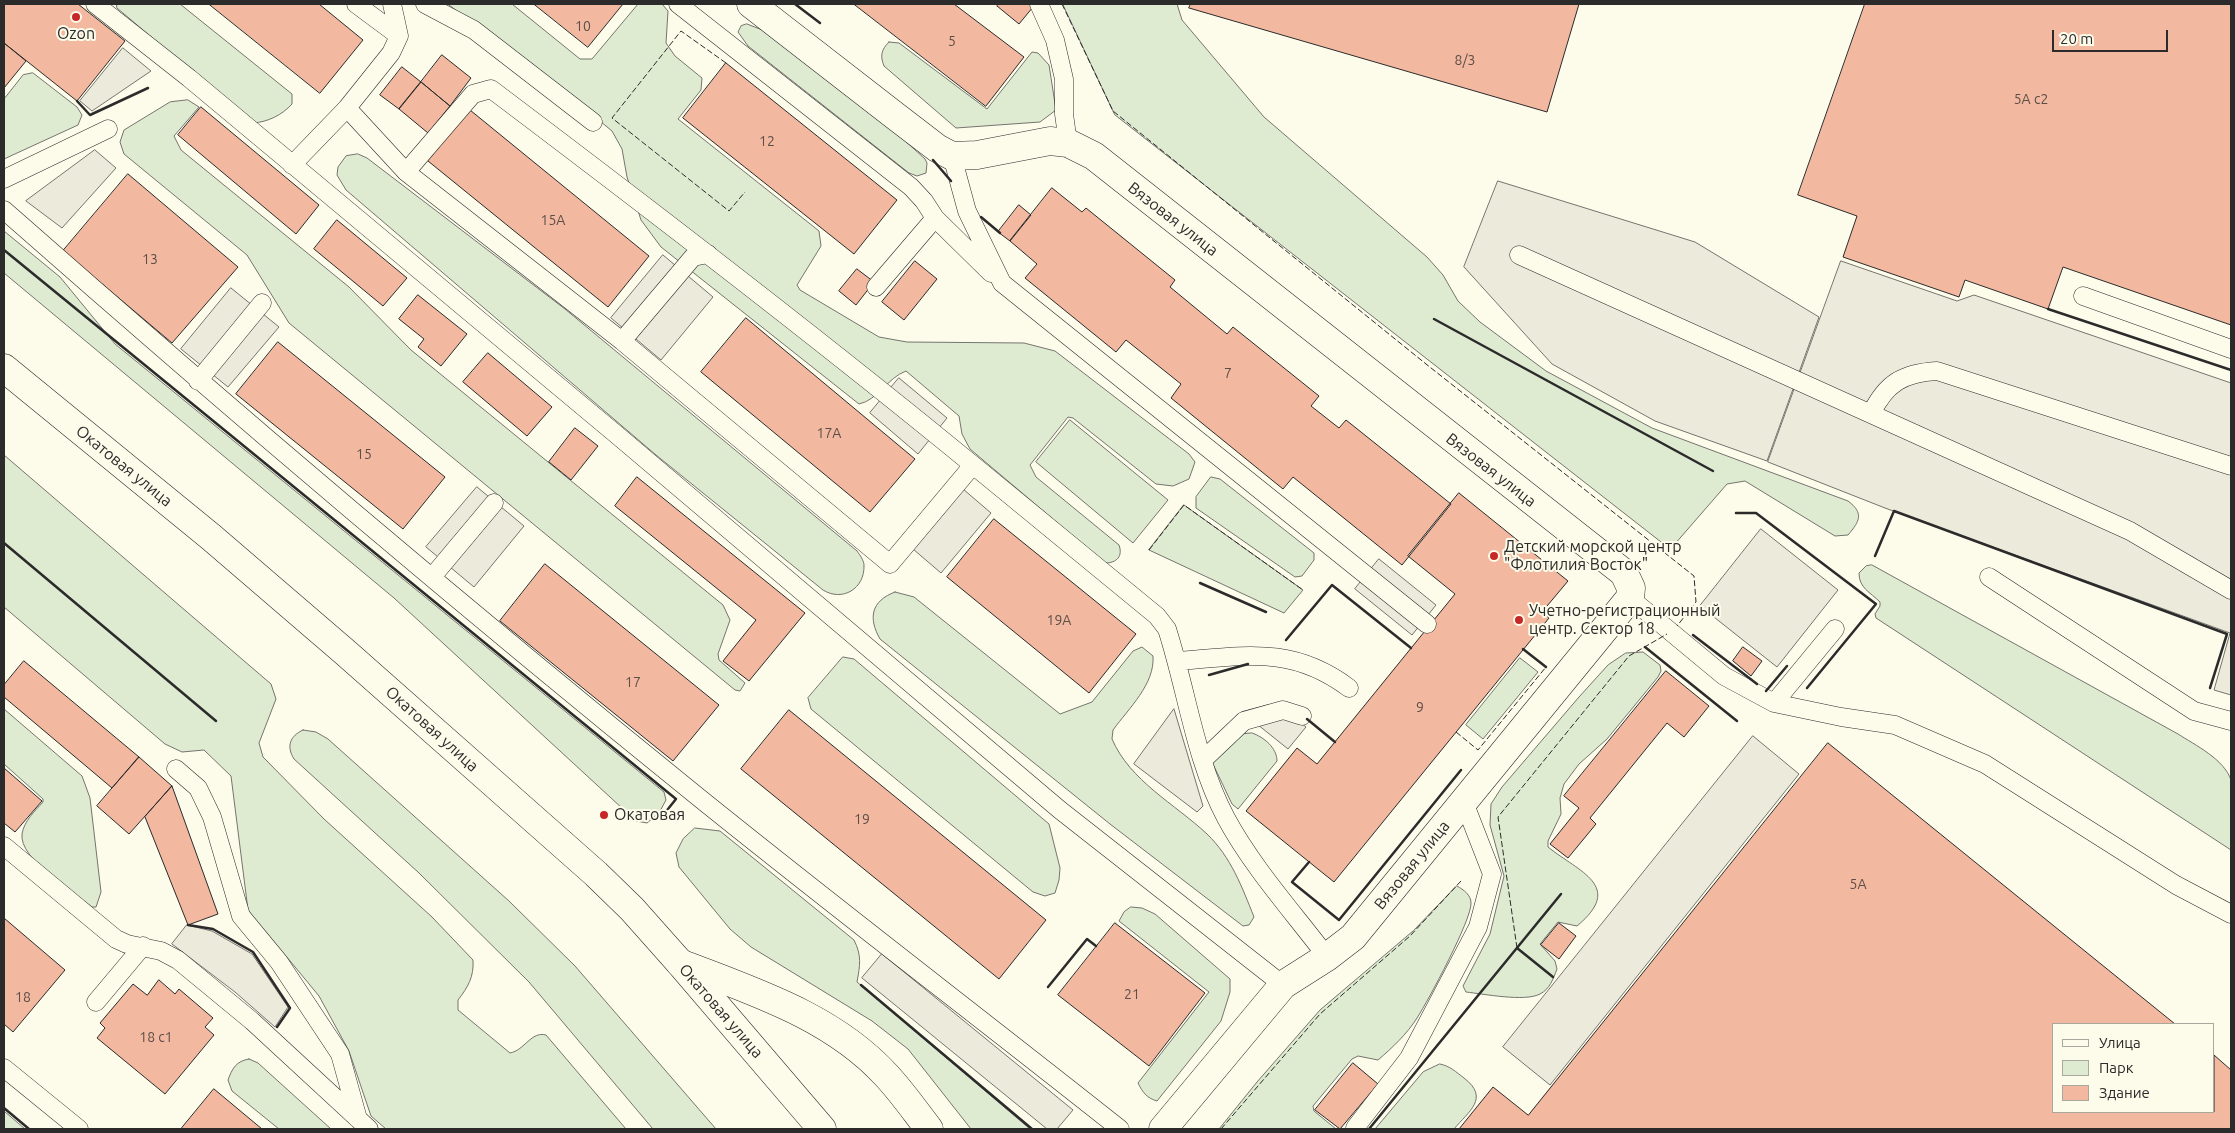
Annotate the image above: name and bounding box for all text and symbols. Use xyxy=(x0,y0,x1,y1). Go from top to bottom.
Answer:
marker: Ozon xyxy=(70,11,82,23)
house number: 10 xyxy=(575,18,591,34)
scale bar xyxy=(2055,20,2171,52)
place label: Ozon xyxy=(57,24,95,44)
text: 20 m xyxy=(2060,30,2093,47)
house number: 5 xyxy=(948,33,956,49)
house number: 8/3 xyxy=(1455,52,1475,68)
house number: 5А с2 xyxy=(2014,91,2048,107)
house number: 12 xyxy=(759,133,775,149)
street label: Вязовая улица xyxy=(1124,178,1222,260)
house number: 15А xyxy=(541,212,565,228)
house number: 13 xyxy=(142,251,158,267)
house number: 7 xyxy=(1224,365,1232,381)
street label: Окатовая улица xyxy=(72,421,176,511)
house number: 17А xyxy=(817,425,841,441)
street label: Вязовая улица xyxy=(1442,429,1540,511)
house number: 15 xyxy=(356,446,372,462)
place label: Детский морской центр "Флотилия Восток" xyxy=(1504,537,1682,575)
marker: Детский морской центр "Флотилия Восток" xyxy=(1488,550,1500,562)
place label: Учетно-регистрационный центр. Сектор 18 xyxy=(1529,601,1721,639)
house number: 19А xyxy=(1047,612,1071,628)
marker: Учетно-регистрационный центр. Сектор 18 xyxy=(1513,614,1525,626)
house number: 17 xyxy=(625,674,641,690)
street label: Окатовая улица xyxy=(382,682,482,776)
house number: 9 xyxy=(1416,699,1424,715)
place label: Окатовая xyxy=(614,805,685,825)
marker: Окатовая xyxy=(598,809,610,821)
house number: 19 xyxy=(854,811,870,827)
street label: Вязовая улица xyxy=(1370,817,1454,913)
house number: 5А xyxy=(1850,876,1866,892)
street label: Окатовая улица xyxy=(675,960,767,1062)
house number: 21 xyxy=(1124,986,1140,1002)
house number: 18 xyxy=(15,989,31,1005)
legend xyxy=(2052,1023,2215,1113)
house number: 18 с1 xyxy=(139,1029,173,1045)
text: Улица xyxy=(2099,1034,2141,1051)
text: Парк xyxy=(2099,1059,2134,1076)
text: Здание xyxy=(2099,1084,2150,1101)

